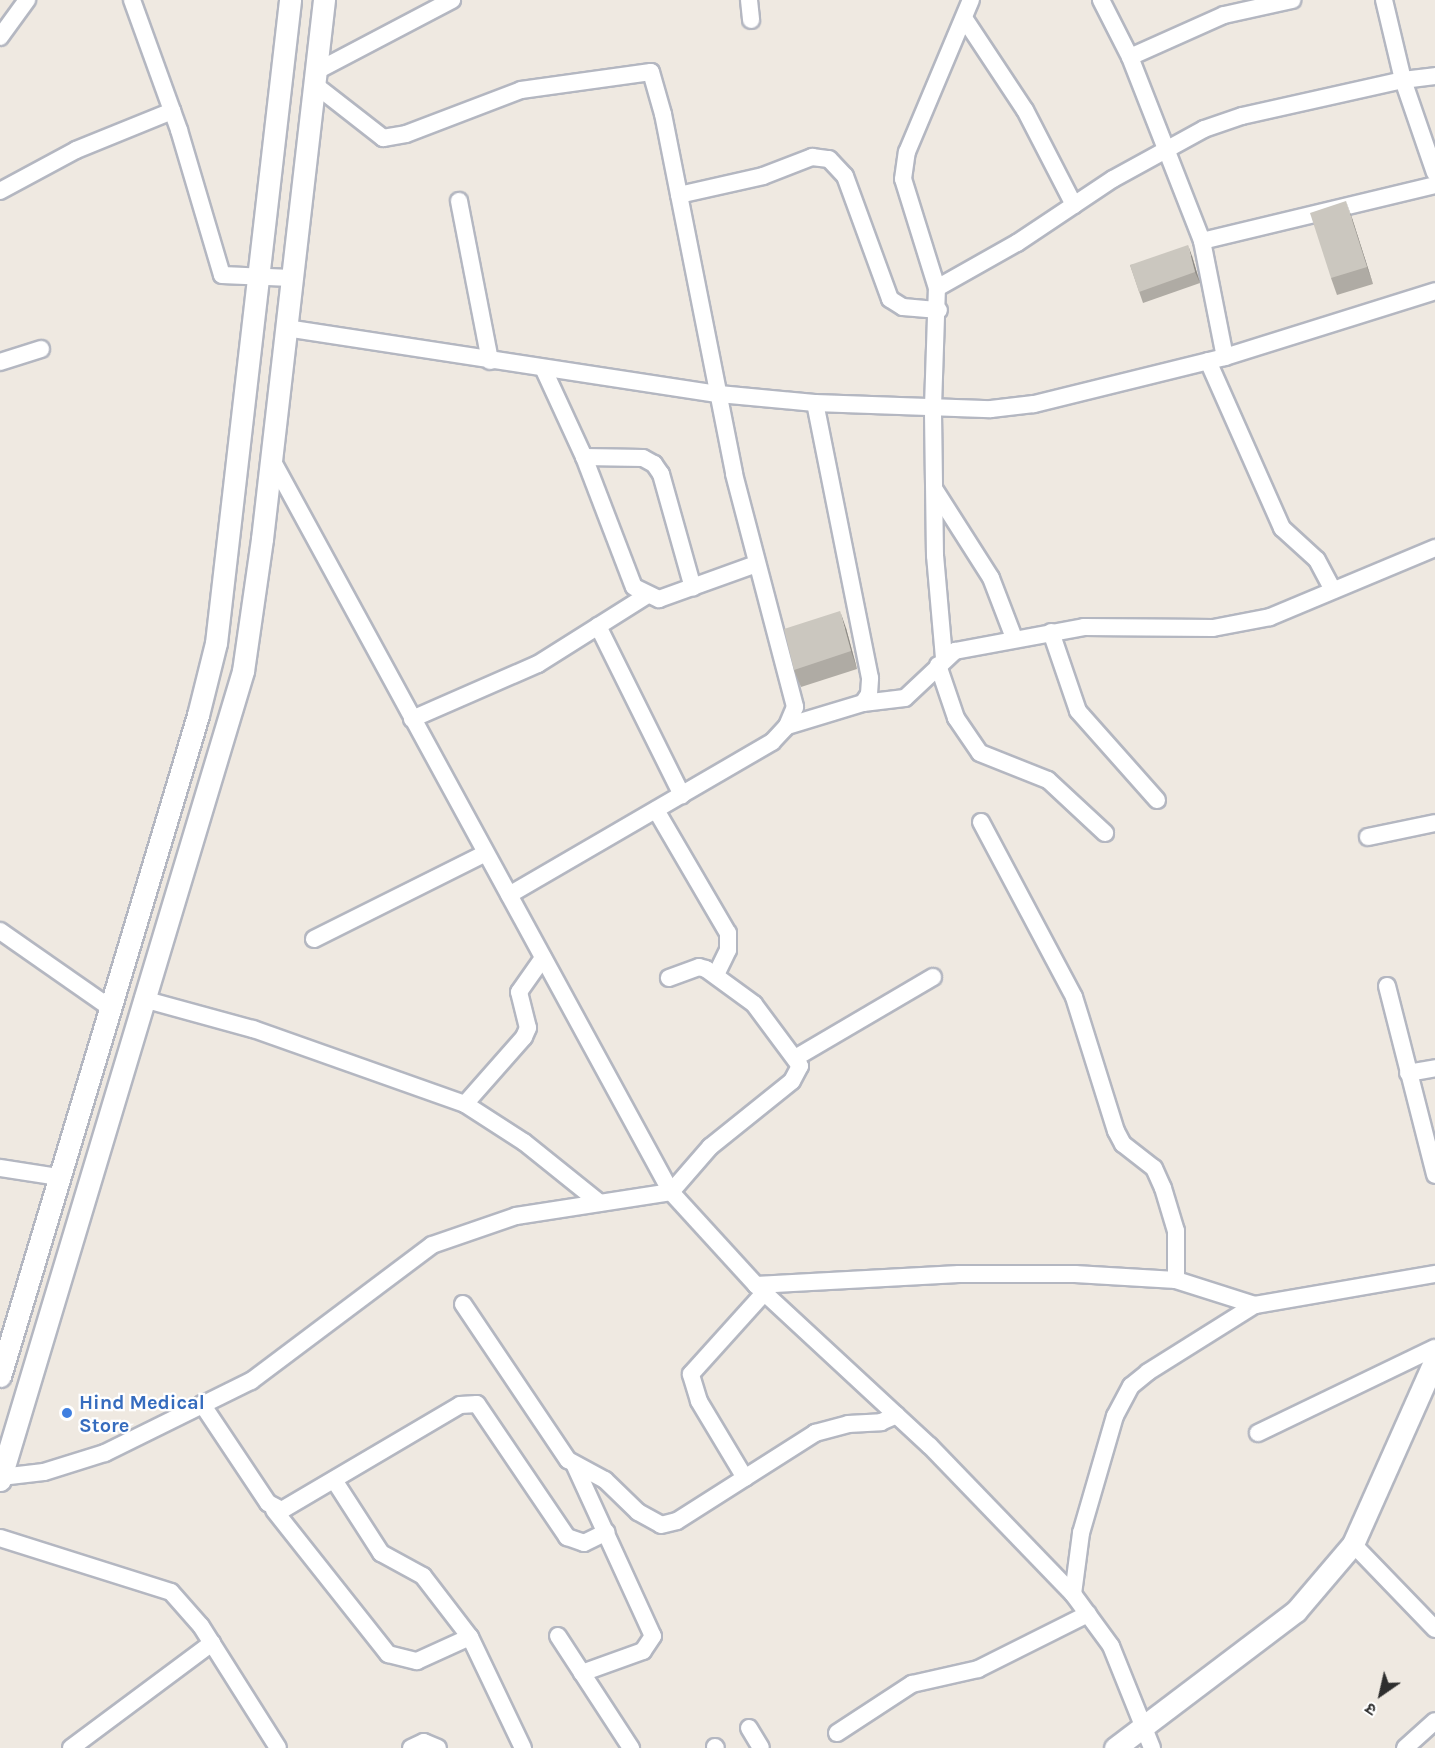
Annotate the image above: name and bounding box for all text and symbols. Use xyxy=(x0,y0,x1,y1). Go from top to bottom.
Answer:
place label: Hind Medical Store xyxy=(79,1390,205,1437)
marker: Hind Medical Store xyxy=(60,1406,74,1420)
north arrow xyxy=(1351,1664,1411,1724)
text: उ xyxy=(1361,1699,1380,1720)

